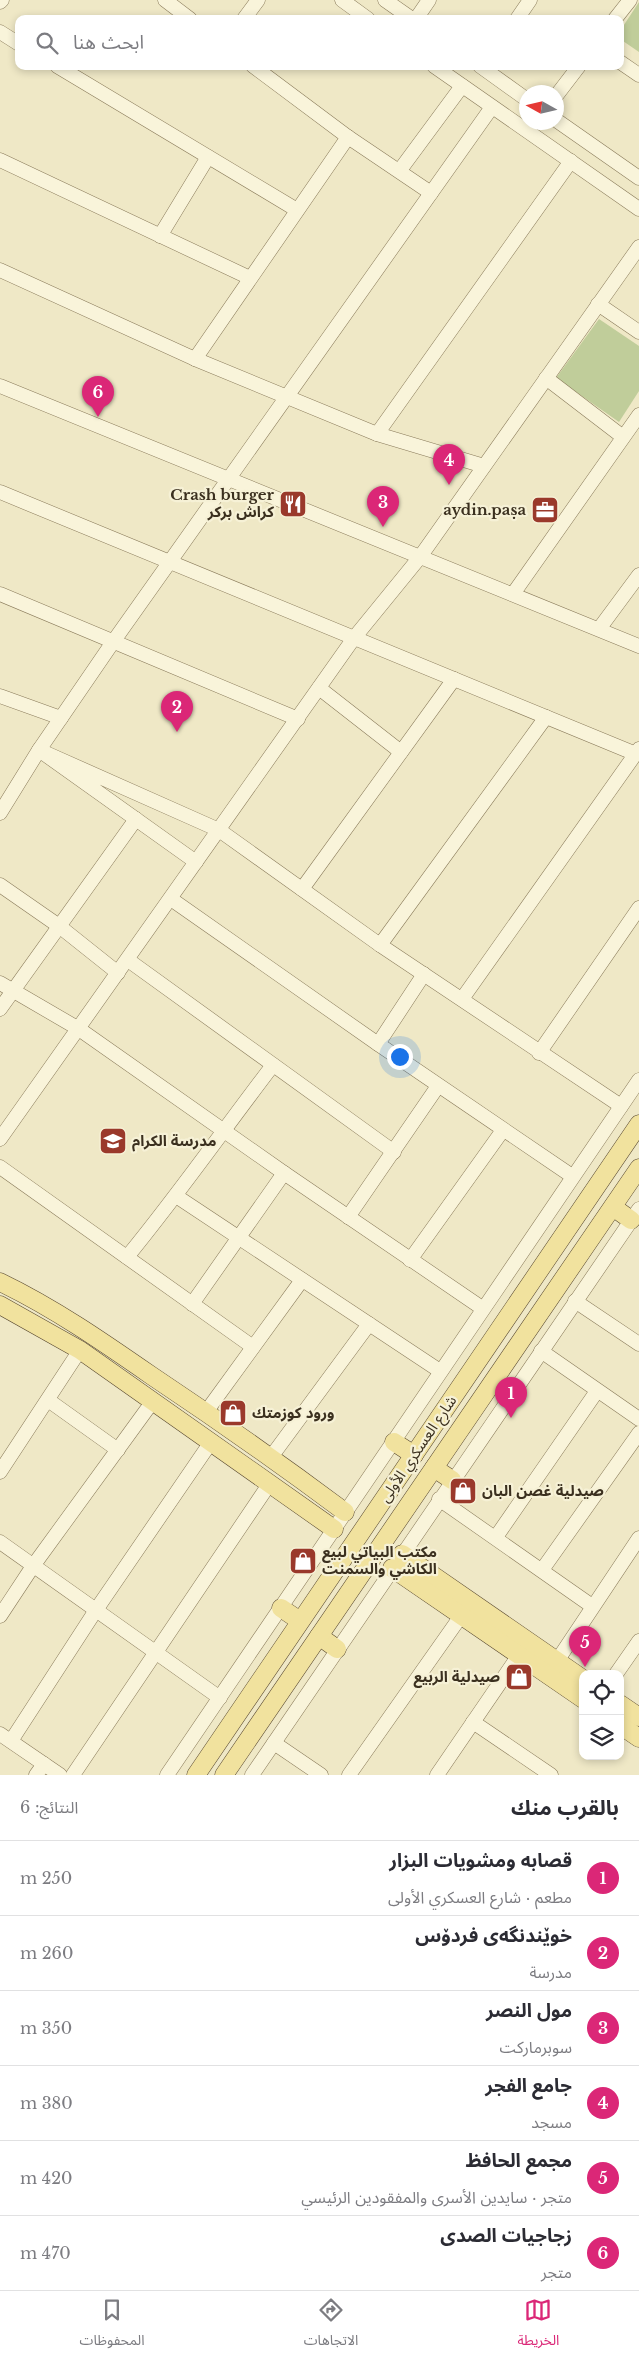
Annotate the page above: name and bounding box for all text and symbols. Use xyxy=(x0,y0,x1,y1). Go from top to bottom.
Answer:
search box xyxy=(15,15,624,70)
icon: search xyxy=(33,29,61,57)
text: ابحث هنا xyxy=(73,31,144,54)
north arrow xyxy=(519,85,564,130)
pin: 6 xyxy=(82,376,114,417)
pin: 4 xyxy=(433,444,465,485)
place label: Crash burger كراش بركر xyxy=(170,485,275,521)
pin: 3 xyxy=(367,486,399,527)
restaurant icon: Crash burger كراش بركر xyxy=(278,489,308,519)
office icon: aydin.paṣa xyxy=(530,495,560,525)
place label: aydin.paṣa xyxy=(443,500,526,519)
pin: 2 xyxy=(161,691,193,732)
your location xyxy=(387,1044,413,1070)
school or university icon: مدرسة الكرام xyxy=(98,1126,128,1156)
place label: مدرسة الكرام xyxy=(132,1131,216,1152)
pin: 1 xyxy=(495,1377,527,1418)
street label: شارع العسكري الأولى xyxy=(375,1391,463,1507)
shop icon: ورود كوزمتك xyxy=(218,1398,248,1428)
place label: ورود كوزمتك xyxy=(252,1403,335,1422)
shop icon: صيدلية غصن البان xyxy=(448,1476,478,1506)
place label: صيدلية غصن البان xyxy=(482,1481,604,1500)
place label: مكتب البياتي لبيع الكاشي والسمنت xyxy=(322,1542,437,1580)
shop icon: مكتب البياتي لبيع الكاشي والسمنت xyxy=(288,1546,318,1576)
pin: 5 xyxy=(569,1626,601,1667)
shop icon: صيدلية الربيع xyxy=(504,1662,534,1692)
place label: صيدلية الربيع xyxy=(413,1667,500,1688)
map controls xyxy=(579,1670,624,1760)
button: locate xyxy=(579,1670,624,1715)
button: layers xyxy=(579,1715,624,1760)
text: بالقرب منك xyxy=(511,1795,619,1821)
text: النتائج: 6 xyxy=(20,1797,78,1817)
text: قصابه ومشويات البزار xyxy=(389,1849,572,1872)
text: 250 m xyxy=(20,1868,72,1888)
text: 1 xyxy=(600,1868,607,1888)
text: مطعم · شارع العسكري الأولى xyxy=(388,1887,572,1907)
text: خوێندنگەی فردۆس xyxy=(415,1924,572,1947)
text: 260 m xyxy=(20,1943,73,1963)
text: 2 xyxy=(598,1943,608,1963)
text: مدرسة xyxy=(529,1962,572,1982)
text: مول النصر xyxy=(486,1999,572,2022)
text: 350 m xyxy=(20,2018,72,2038)
text: 3 xyxy=(598,2018,608,2038)
text: سوبرماركت xyxy=(500,2037,572,2057)
text: جامع الفجر xyxy=(485,2074,572,2097)
text: 380 m xyxy=(20,2093,73,2113)
text: 4 xyxy=(598,2093,608,2113)
text: مسجد xyxy=(531,2112,572,2132)
text: مجمع الحافظ xyxy=(466,2149,572,2172)
text: 420 m xyxy=(20,2168,72,2188)
text: 5 xyxy=(598,2168,608,2188)
text: متجر · سايدين الأسرى والمفقودين الرئيسي xyxy=(301,2187,572,2207)
text: زجاجيات الصدى xyxy=(440,2224,572,2247)
text: 470 m xyxy=(20,2243,71,2263)
text: 6 xyxy=(598,2243,608,2263)
text: متجر xyxy=(541,2262,572,2282)
tab: المحفوظات xyxy=(80,2296,145,2355)
tab: الاتجاهات xyxy=(304,2296,358,2355)
tab: الخريطة xyxy=(517,2296,559,2355)

